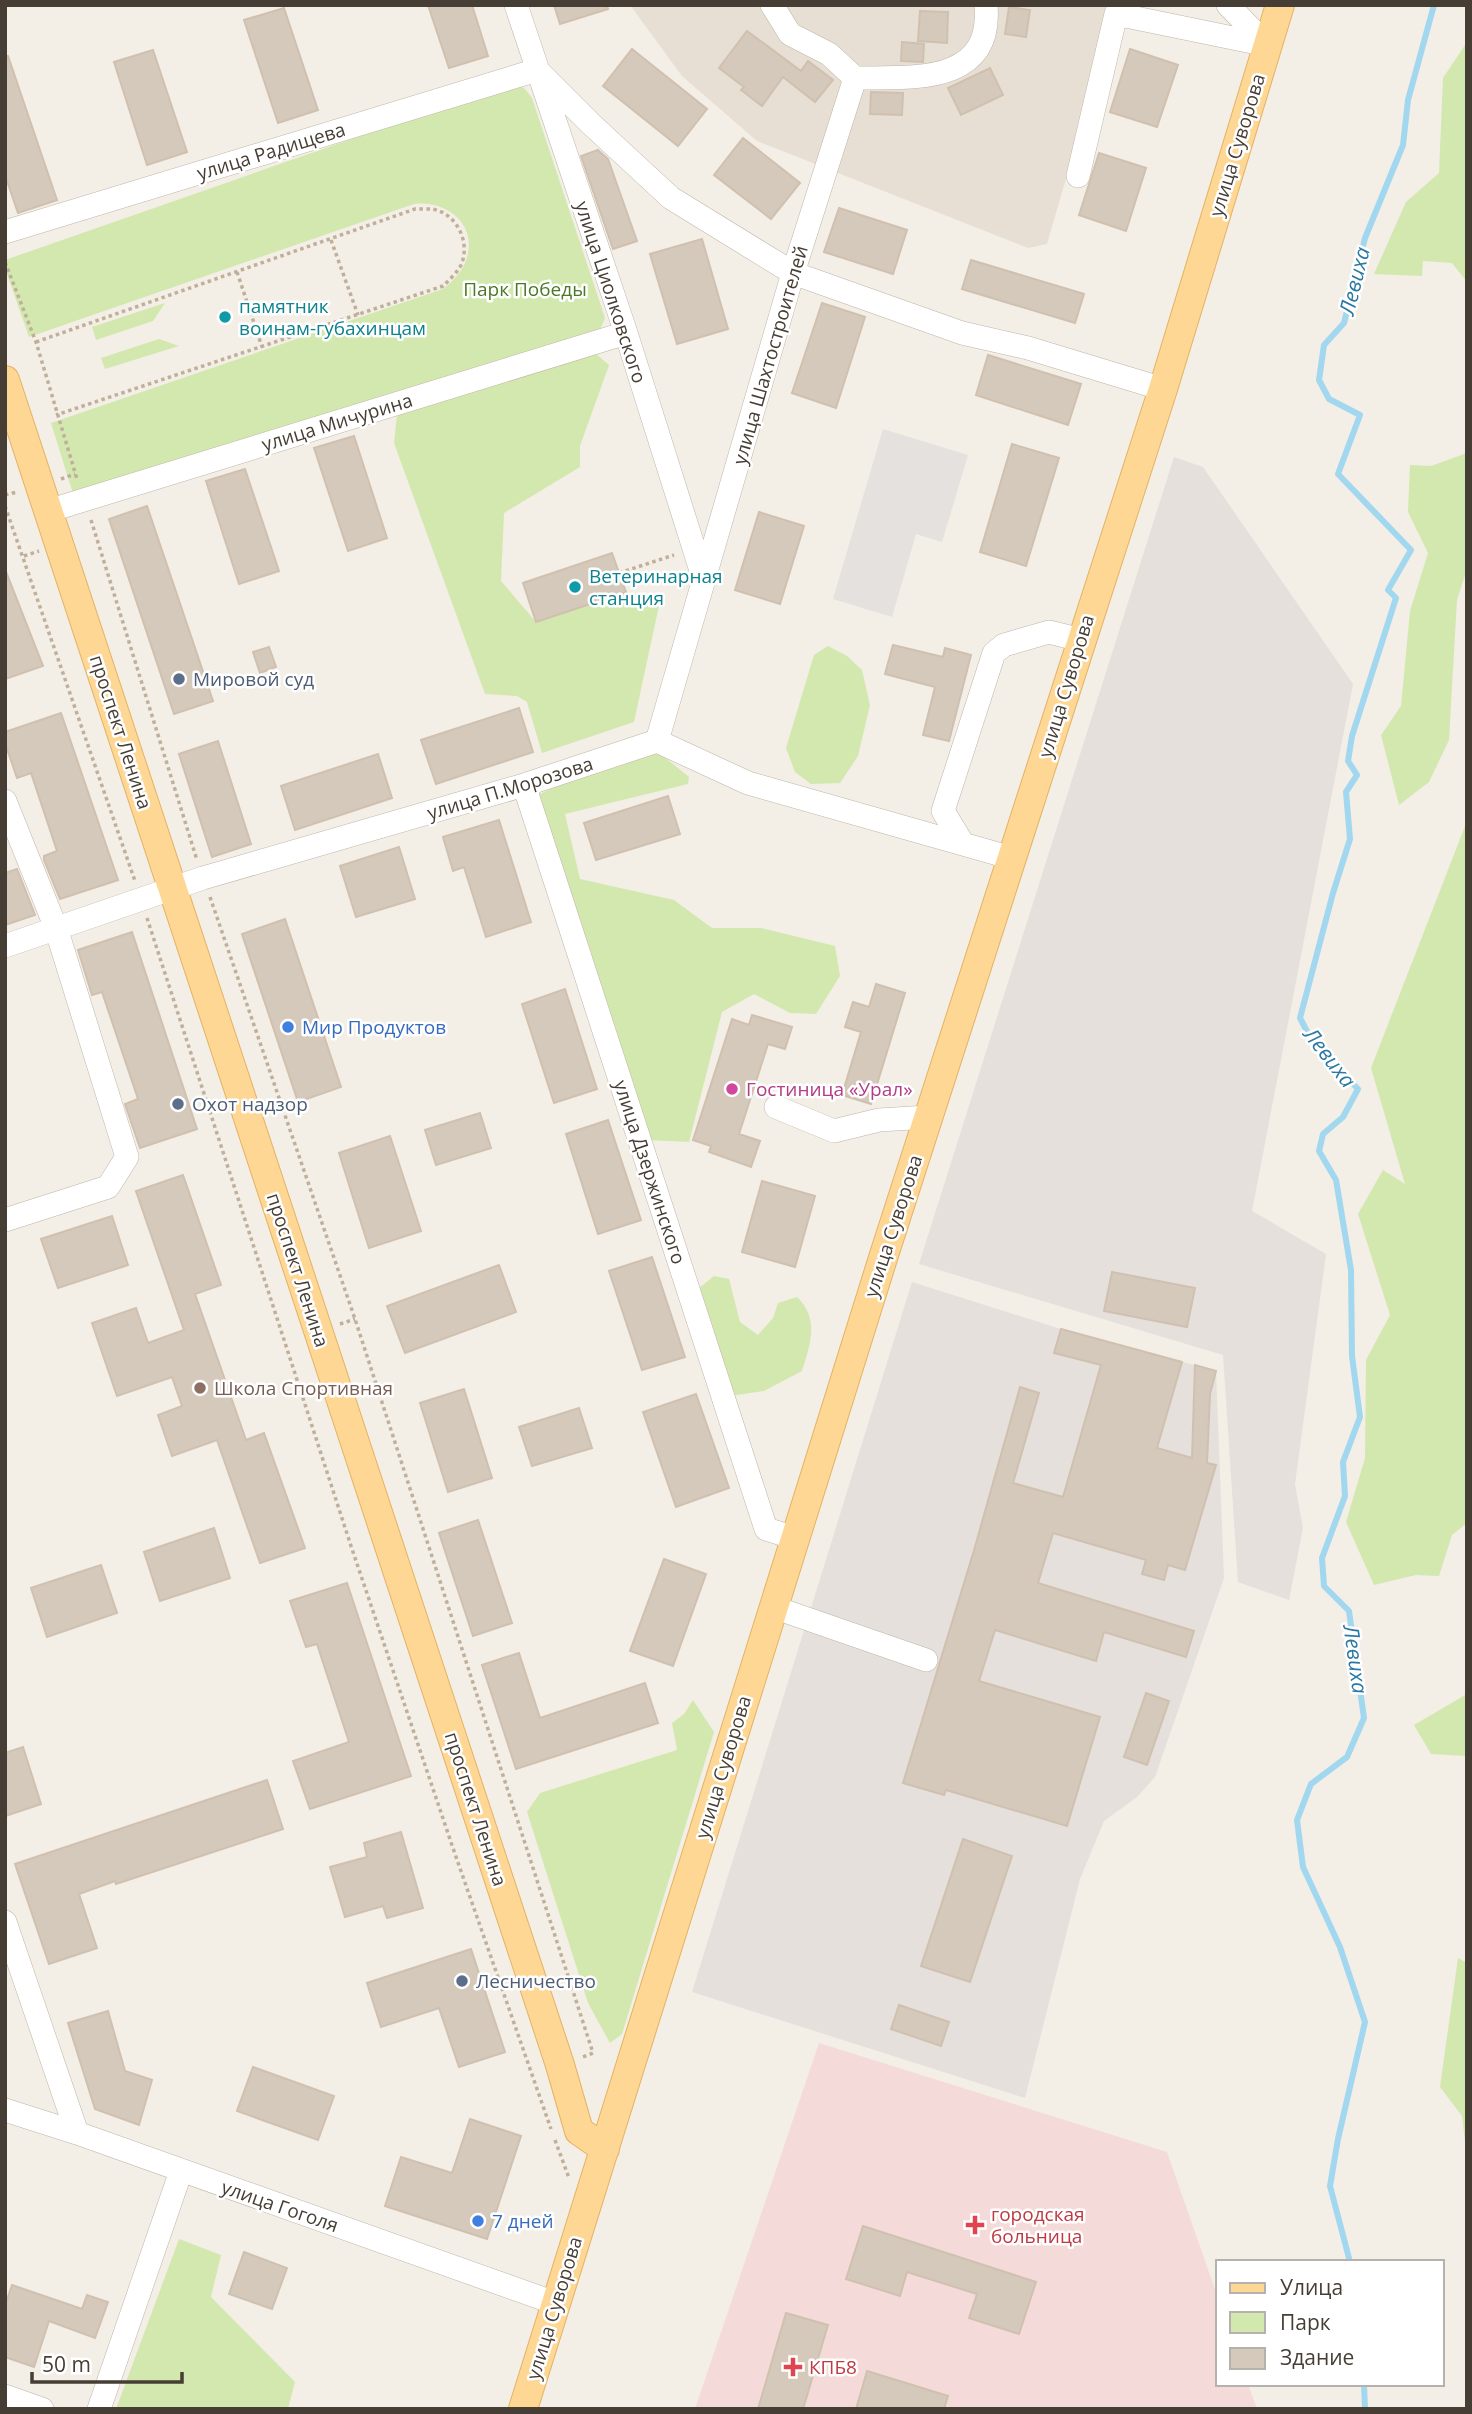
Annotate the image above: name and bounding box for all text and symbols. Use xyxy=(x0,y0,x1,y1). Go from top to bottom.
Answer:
street label: улица Суворова xyxy=(1203,70,1271,220)
street label: улица Радищева xyxy=(194,116,348,186)
street label: улица Циолковского xyxy=(569,197,653,387)
street label: улица Шахтостроителей xyxy=(726,242,814,468)
water label: Левиха xyxy=(1332,244,1376,319)
park label: Парк Победы xyxy=(463,276,587,302)
place label: памятник воинам-губахинцам xyxy=(239,293,426,341)
marker: памятник воинам-губахинцам xyxy=(217,309,233,325)
street label: улица Мичурина xyxy=(258,387,416,457)
place label: Ветеринарная станция xyxy=(589,563,723,611)
marker: Ветеринарная станция xyxy=(567,579,583,595)
street label: улица Суворова xyxy=(1032,611,1100,761)
street label: проспект Ленина xyxy=(84,652,158,812)
place label: Мировой суд xyxy=(193,666,314,692)
marker: Мировой суд xyxy=(171,671,187,687)
street label: улица П.Морозова xyxy=(424,750,596,826)
place label: Мир Продуктов xyxy=(302,1014,446,1040)
marker: Мир Продуктов xyxy=(280,1019,296,1035)
water label: Левиха xyxy=(1297,1020,1362,1093)
place label: Гостиница «Урал» xyxy=(746,1076,913,1102)
street label: улица Дзержинского xyxy=(608,1077,692,1267)
marker: Гостиница «Урал» xyxy=(724,1081,740,1097)
place label: Охот надзор xyxy=(192,1091,308,1117)
marker: Охот надзор xyxy=(170,1096,186,1112)
street label: улица Суворова xyxy=(858,1152,928,1300)
street label: проспект Ленина xyxy=(261,1190,335,1350)
place label: Школа Спортивная xyxy=(214,1375,393,1401)
marker: Школа Спортивная xyxy=(192,1380,208,1396)
water label: Левиха xyxy=(1337,1622,1375,1695)
street label: улица Суворова xyxy=(689,1692,757,1842)
street label: проспект Ленина xyxy=(439,1729,513,1889)
place label: Лесничество xyxy=(476,1968,596,1994)
marker: Лесничество xyxy=(454,1973,470,1989)
street label: улица Гоголя xyxy=(218,2174,342,2238)
place label: городская больница xyxy=(991,2201,1085,2249)
place label: 7 дней xyxy=(492,2208,554,2234)
marker: 7 дней xyxy=(470,2213,486,2229)
marker: городская больница xyxy=(965,2215,985,2235)
street label: улица Суворова xyxy=(520,2233,588,2383)
legend xyxy=(1216,2260,1444,2386)
text: Улица xyxy=(1280,2273,1343,2301)
text: Парк xyxy=(1280,2308,1331,2336)
scale bar xyxy=(32,2340,182,2384)
text: Здание xyxy=(1280,2343,1354,2371)
text: 50 m xyxy=(42,2350,91,2378)
place label: КПБ8 xyxy=(809,2354,857,2380)
marker: КПБ8 xyxy=(783,2357,803,2377)

